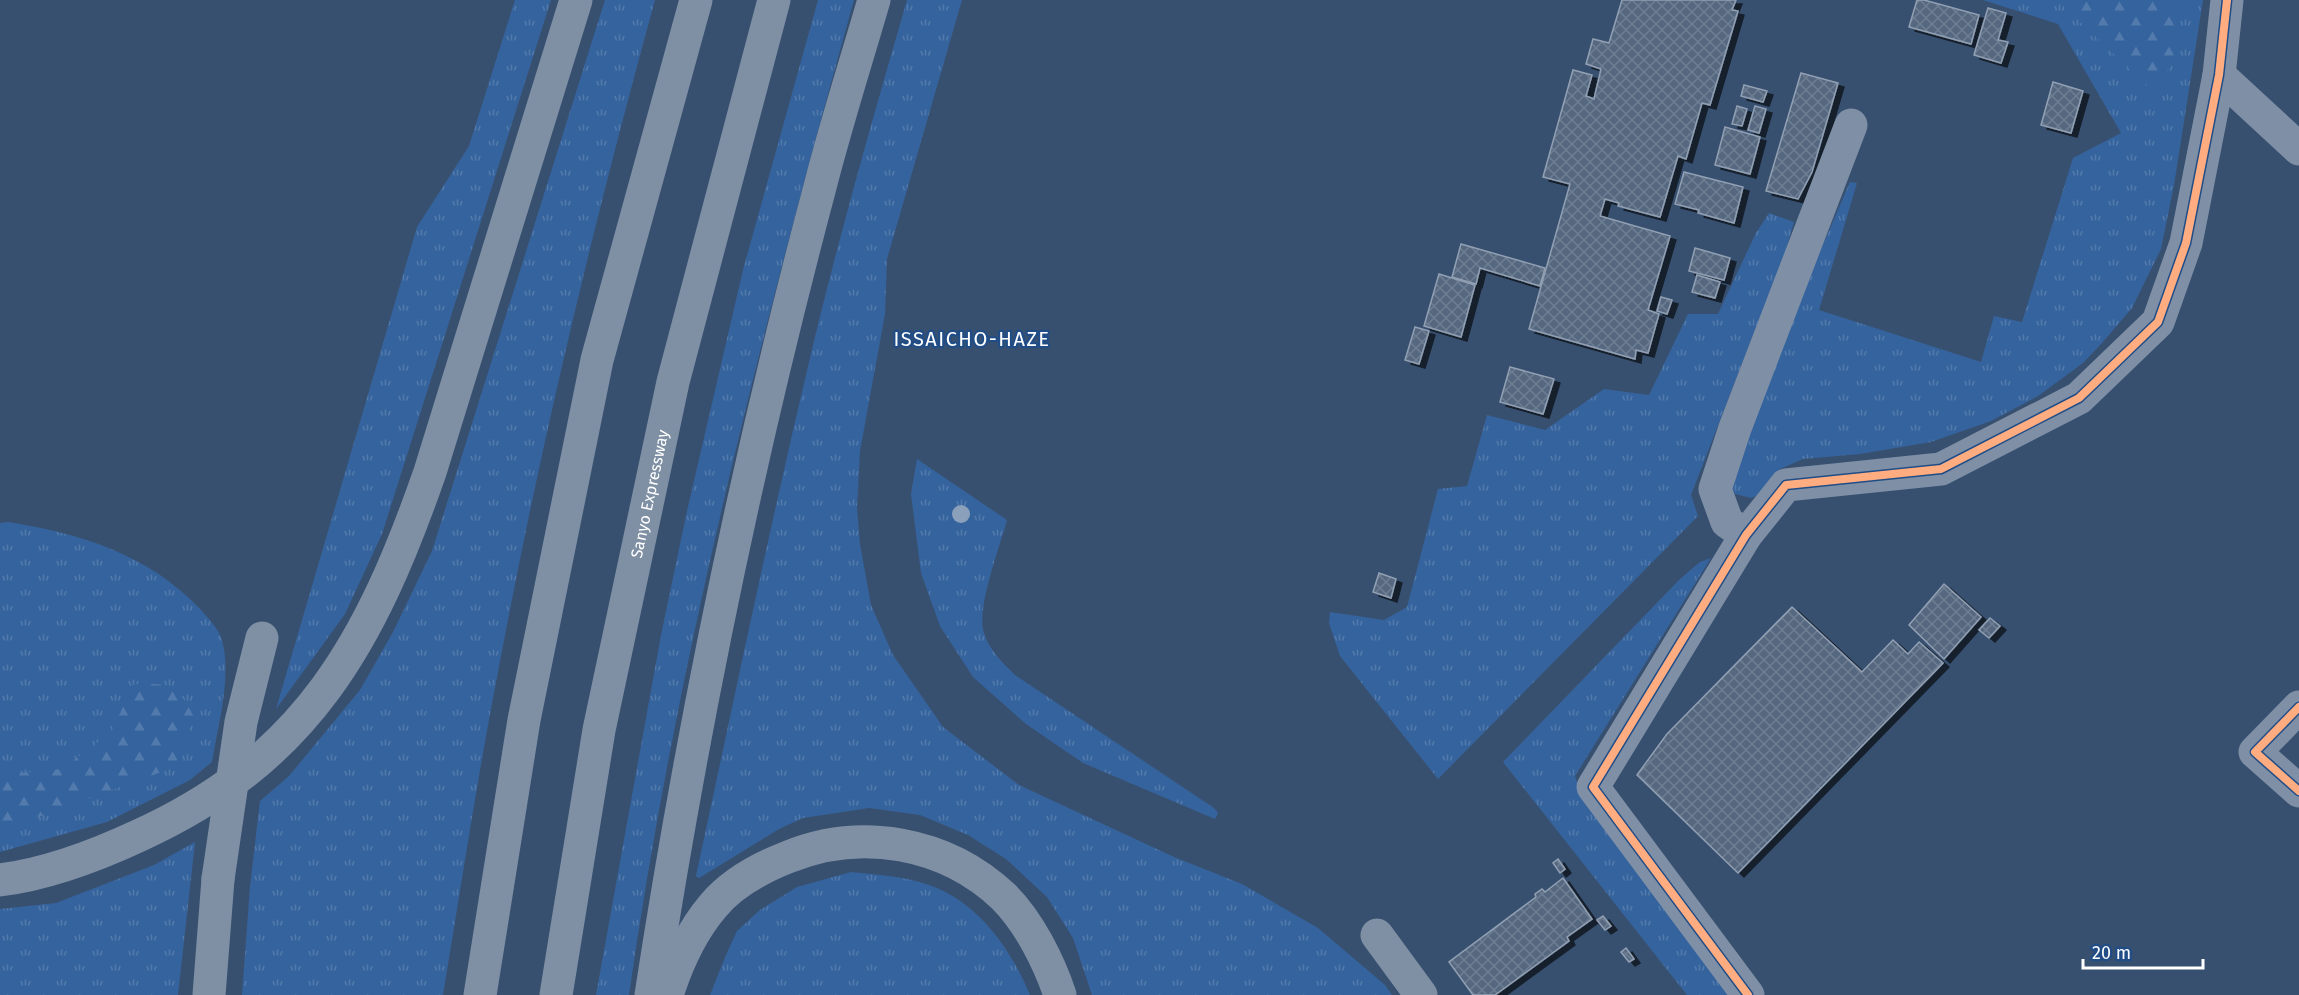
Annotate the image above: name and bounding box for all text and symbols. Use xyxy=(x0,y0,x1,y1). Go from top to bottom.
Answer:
district label: ISSAICHO-HAZE xyxy=(893,327,1051,351)
street label: Sanyo Expressway xyxy=(626,428,672,560)
scale bar xyxy=(2083,932,2203,970)
text: 20 m xyxy=(2092,942,2131,964)

